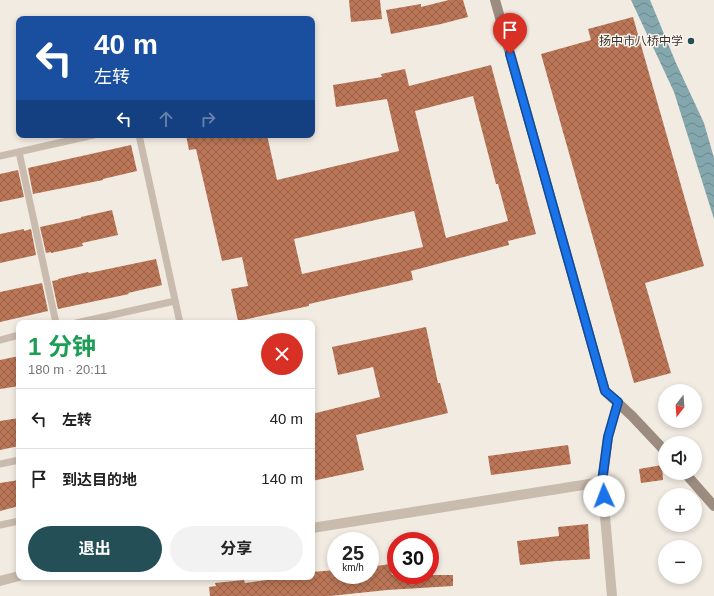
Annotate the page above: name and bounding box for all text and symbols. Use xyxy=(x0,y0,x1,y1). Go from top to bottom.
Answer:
pin xyxy=(493,13,527,54)
icon: arrive xyxy=(499,19,521,41)
text: 40 m xyxy=(94,29,158,60)
icon: left xyxy=(28,32,80,84)
place label: 扬中市八桥中学 xyxy=(599,34,683,48)
marker: 扬中市八桥中学 xyxy=(686,36,696,46)
text: 左转 xyxy=(94,67,130,87)
icon: left xyxy=(113,108,135,130)
icon: ahead xyxy=(155,108,177,130)
icon: right xyxy=(197,108,219,130)
text: 1 分钟 xyxy=(28,333,96,360)
button: close xyxy=(261,333,303,375)
text: 180 m · 20:11 xyxy=(28,362,107,377)
north arrow xyxy=(658,384,702,428)
map controls xyxy=(658,384,702,584)
icon: left xyxy=(28,408,50,430)
text: 40 m xyxy=(270,410,303,427)
text: 左转 xyxy=(62,411,92,428)
button: sound xyxy=(658,436,702,480)
icon: arrive xyxy=(28,468,50,490)
text: 140 m xyxy=(261,470,303,487)
text: 到达目的地 xyxy=(62,471,137,488)
position arrow xyxy=(583,475,625,517)
button: + xyxy=(658,488,702,532)
button: 退出 xyxy=(28,526,162,572)
button: 分享 xyxy=(170,526,303,572)
speed limit sign: 30 xyxy=(387,532,439,584)
button: − xyxy=(658,540,702,584)
text: 25 xyxy=(342,542,364,564)
text: km/h xyxy=(342,562,364,573)

